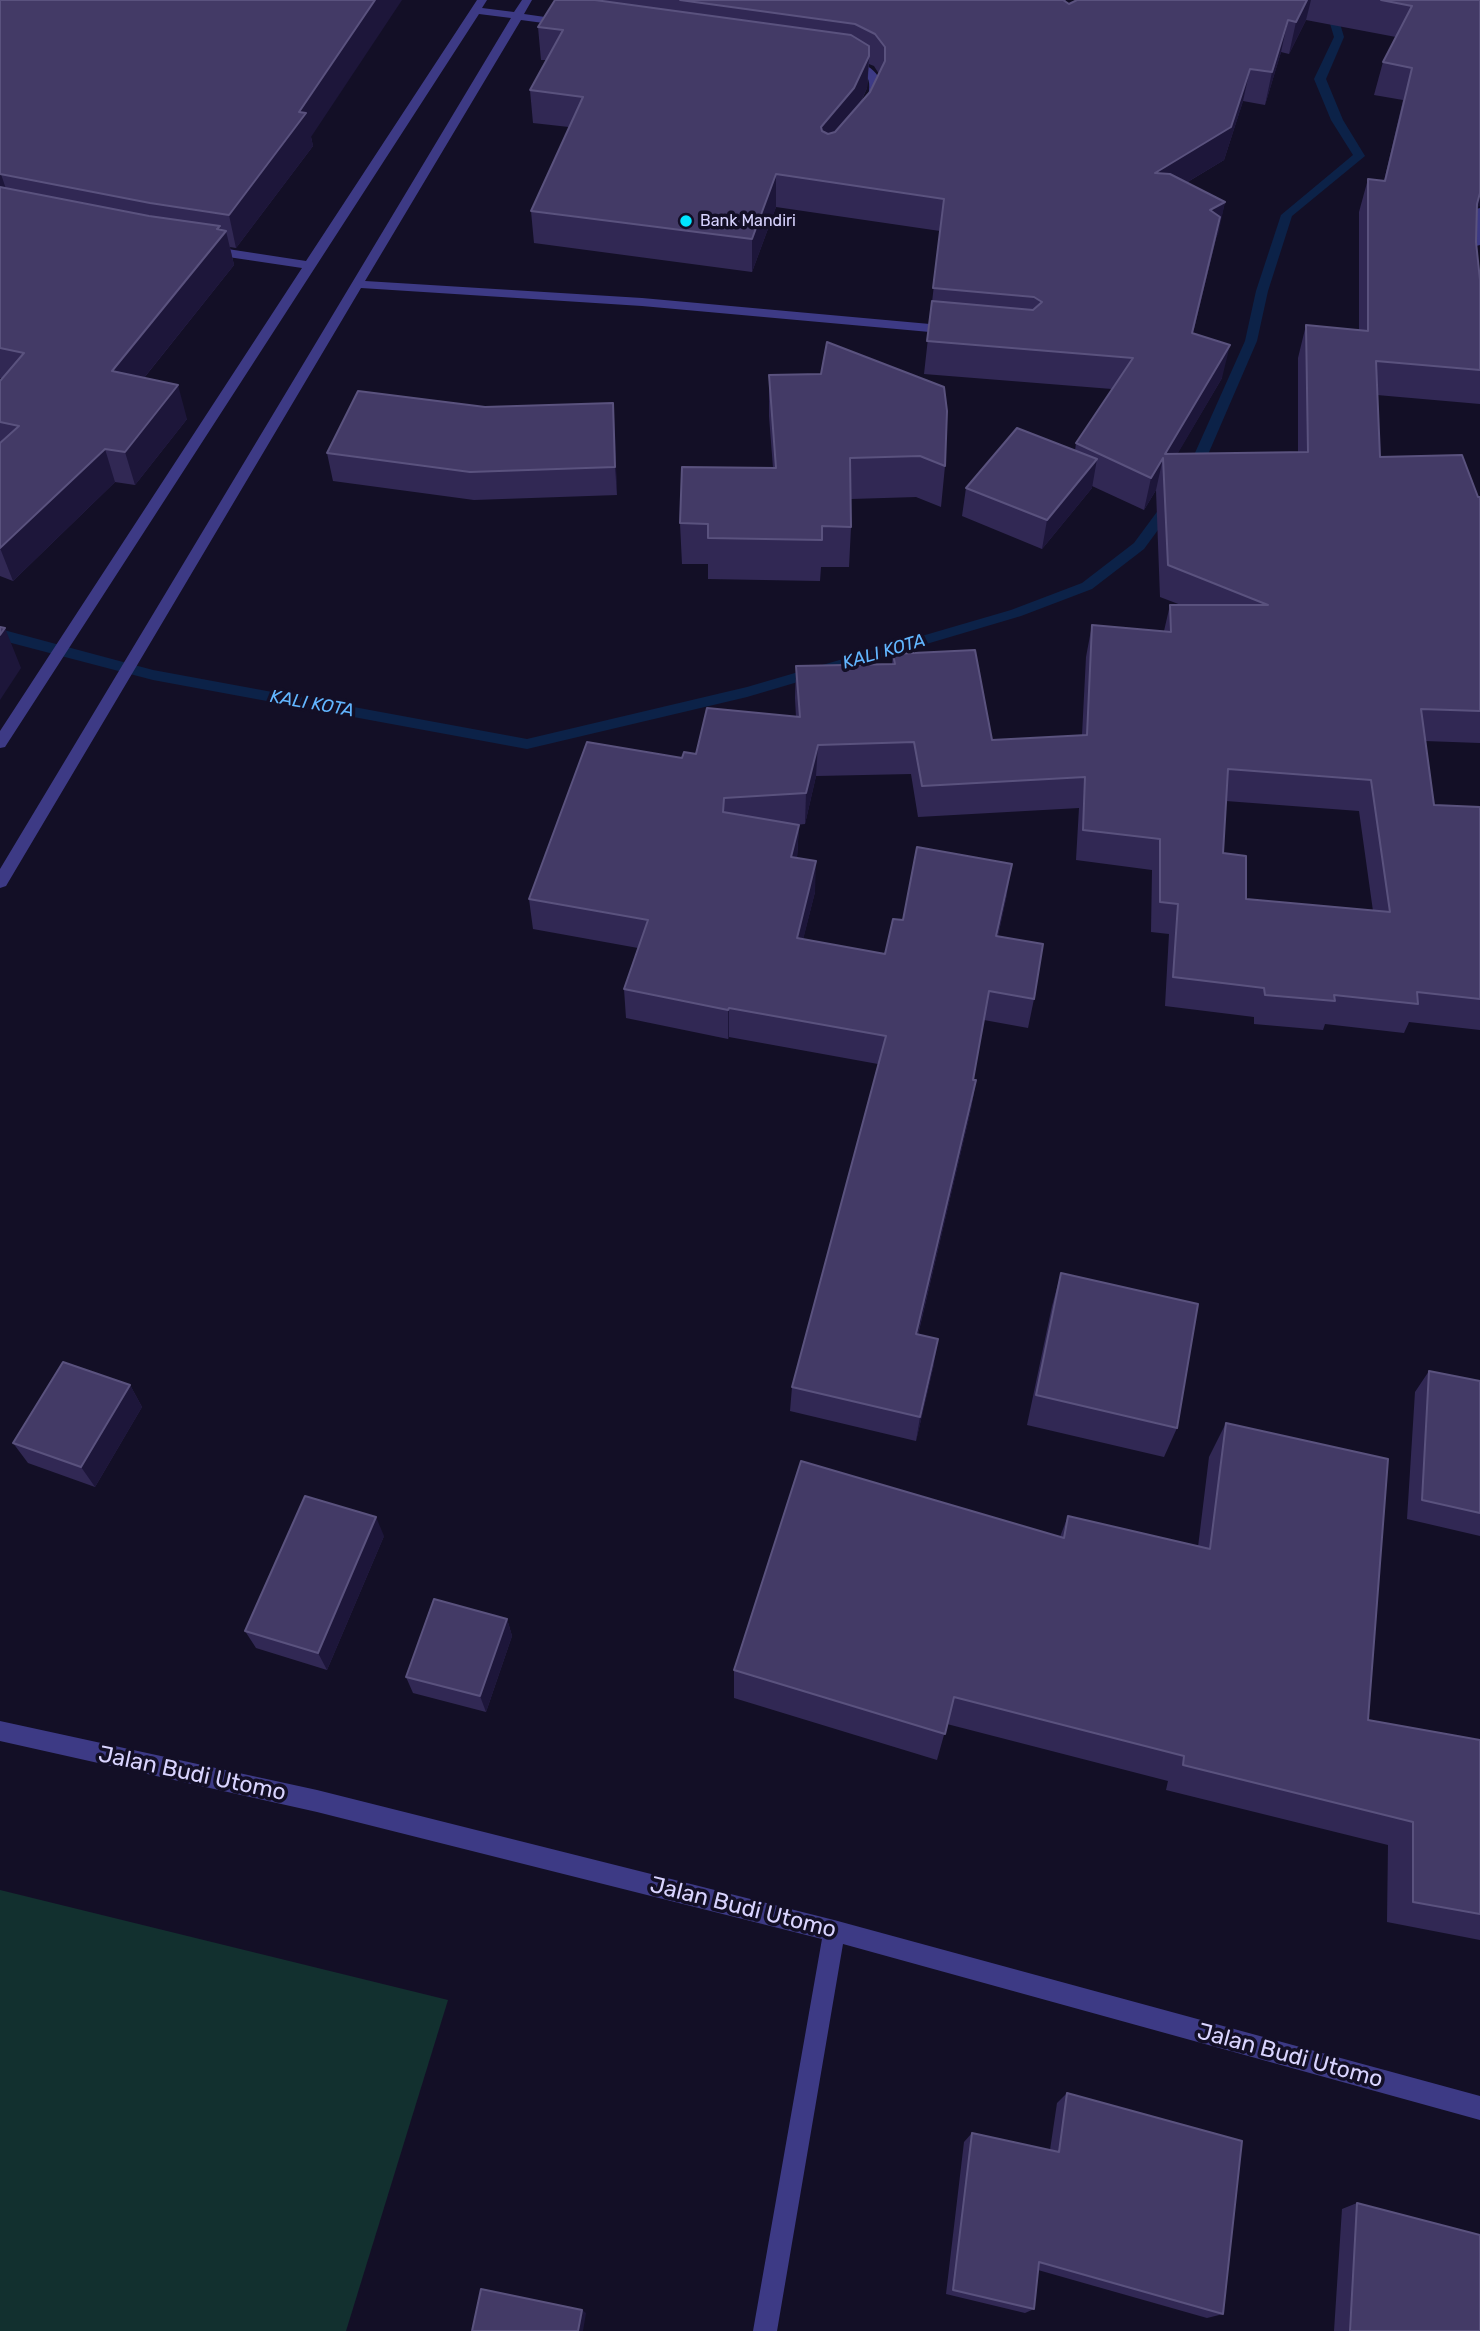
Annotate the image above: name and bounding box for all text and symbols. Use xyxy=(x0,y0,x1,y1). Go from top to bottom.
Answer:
place label: Bank Mandiri xyxy=(700,211,796,231)
marker: Bank Mandiri xyxy=(678,213,694,229)
water label: KALI KOTA xyxy=(840,630,928,674)
water label: KALI KOTA xyxy=(268,686,356,722)
street label: Jalan Budi Utomo xyxy=(96,1741,288,1807)
street label: Jalan Budi Utomo xyxy=(647,1871,839,1945)
street label: Jalan Budi Utomo xyxy=(1194,2018,1386,2094)

